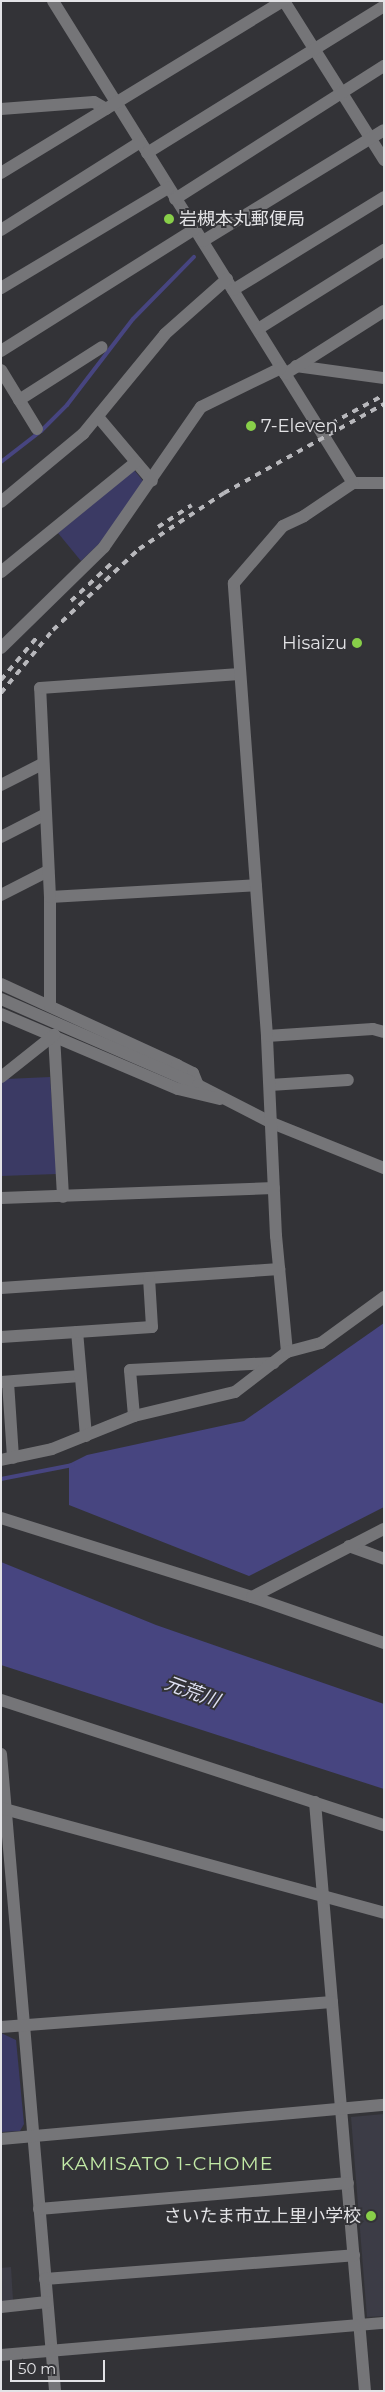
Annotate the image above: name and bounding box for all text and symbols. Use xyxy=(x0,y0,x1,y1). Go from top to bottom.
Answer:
place label: 岩槻本丸郵便局 xyxy=(179,208,305,230)
marker: 岩槻本丸郵便局 xyxy=(163,213,175,225)
place label: 7-Eleven xyxy=(261,415,338,437)
marker: 7-Eleven xyxy=(245,420,257,432)
place label: Hisaizu xyxy=(282,632,347,654)
marker: Hisaizu xyxy=(351,637,363,649)
water label: 元荒川 xyxy=(161,1672,223,1712)
district label: KAMISATO 1-CHOME xyxy=(59,2153,275,2175)
place label: さいたま市立上里小学校 xyxy=(163,2205,361,2227)
marker: さいたま市立上里小学校 xyxy=(365,2210,377,2222)
scale bar xyxy=(12,2350,108,2382)
text: 50 m xyxy=(18,2359,56,2378)

